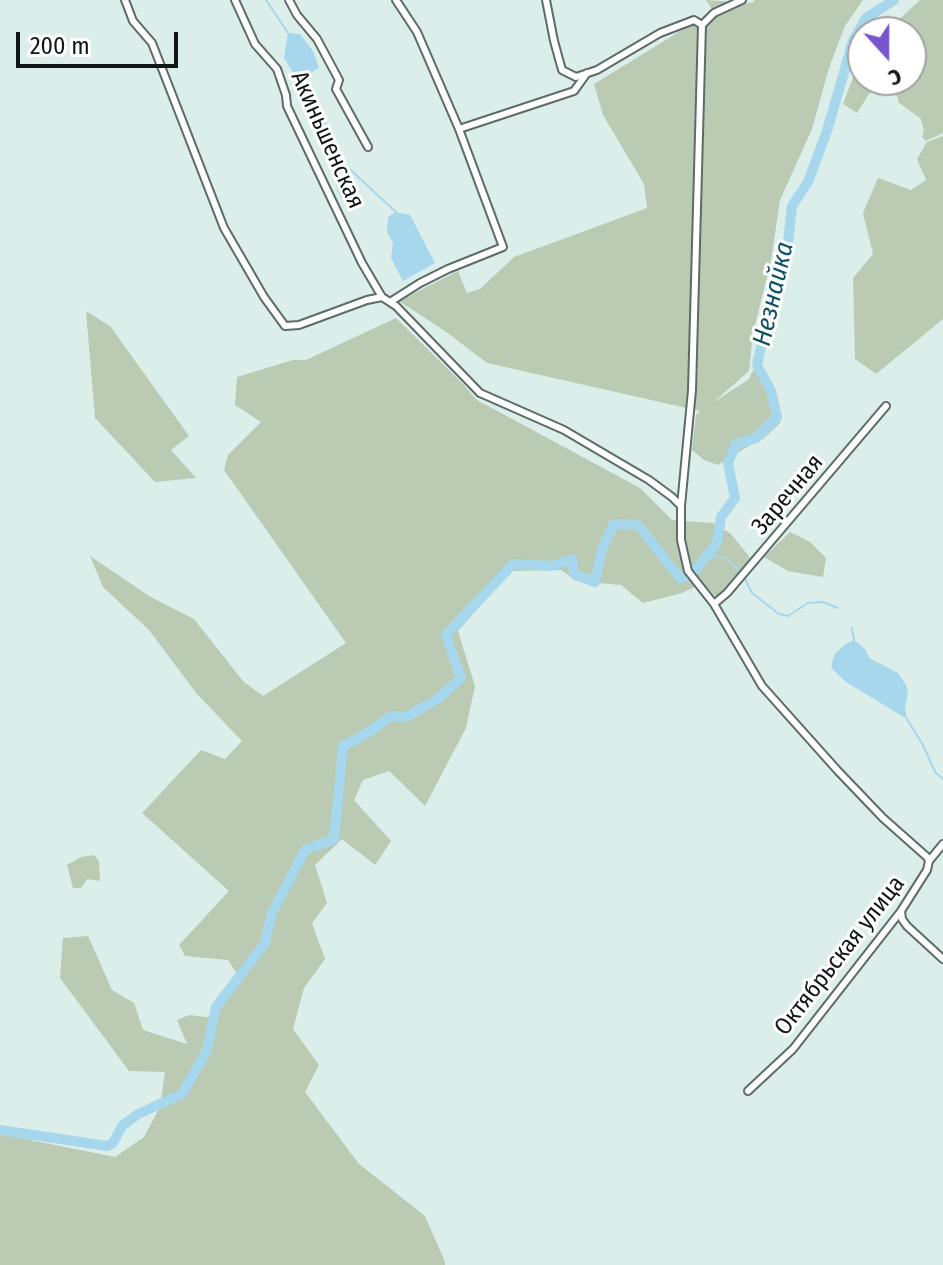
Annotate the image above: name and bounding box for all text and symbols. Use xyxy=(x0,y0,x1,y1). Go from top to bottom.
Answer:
scale bar xyxy=(20,16,182,66)
north arrow xyxy=(847,16,927,96)
text: 200 m xyxy=(30,32,90,60)
text: С xyxy=(885,62,905,92)
street label: Акиньшенская xyxy=(284,67,370,213)
water label: Незнайка xyxy=(747,239,801,349)
street label: Заречная xyxy=(746,449,830,541)
street label: Октябрьская улица xyxy=(769,871,911,1041)

